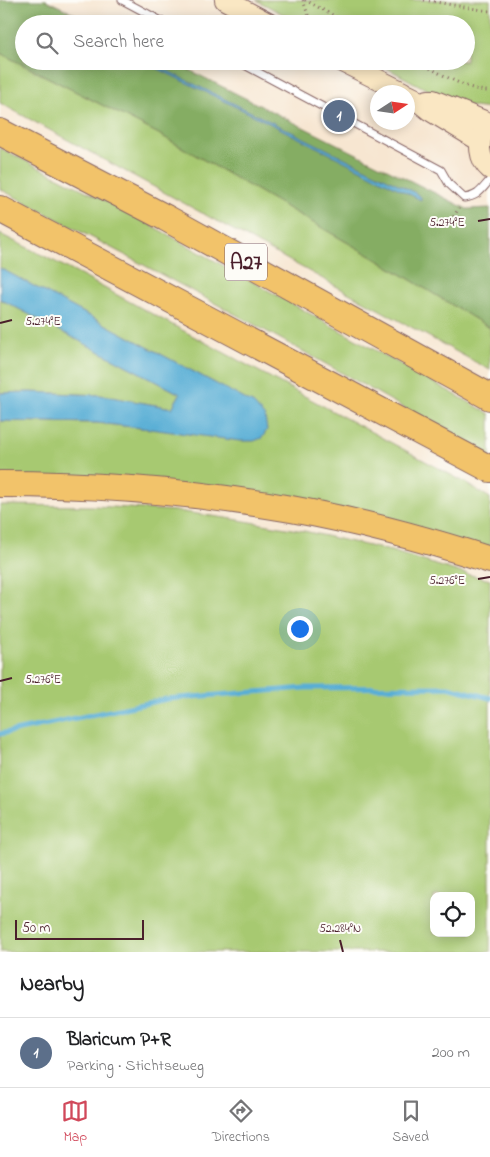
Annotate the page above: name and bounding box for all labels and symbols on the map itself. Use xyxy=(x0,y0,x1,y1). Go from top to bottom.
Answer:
north arrow xyxy=(370,85,415,130)
pin: 1 xyxy=(323,97,355,135)
text: 5.274°E xyxy=(429,214,465,232)
road number: A27 xyxy=(225,243,267,280)
text: 5.274°E xyxy=(25,313,61,331)
text: 5.276°E xyxy=(429,572,465,590)
your location xyxy=(287,616,313,642)
text: 5.276°E xyxy=(25,671,61,689)
scale bar xyxy=(15,917,144,940)
text: 52.284°N xyxy=(319,920,361,938)

